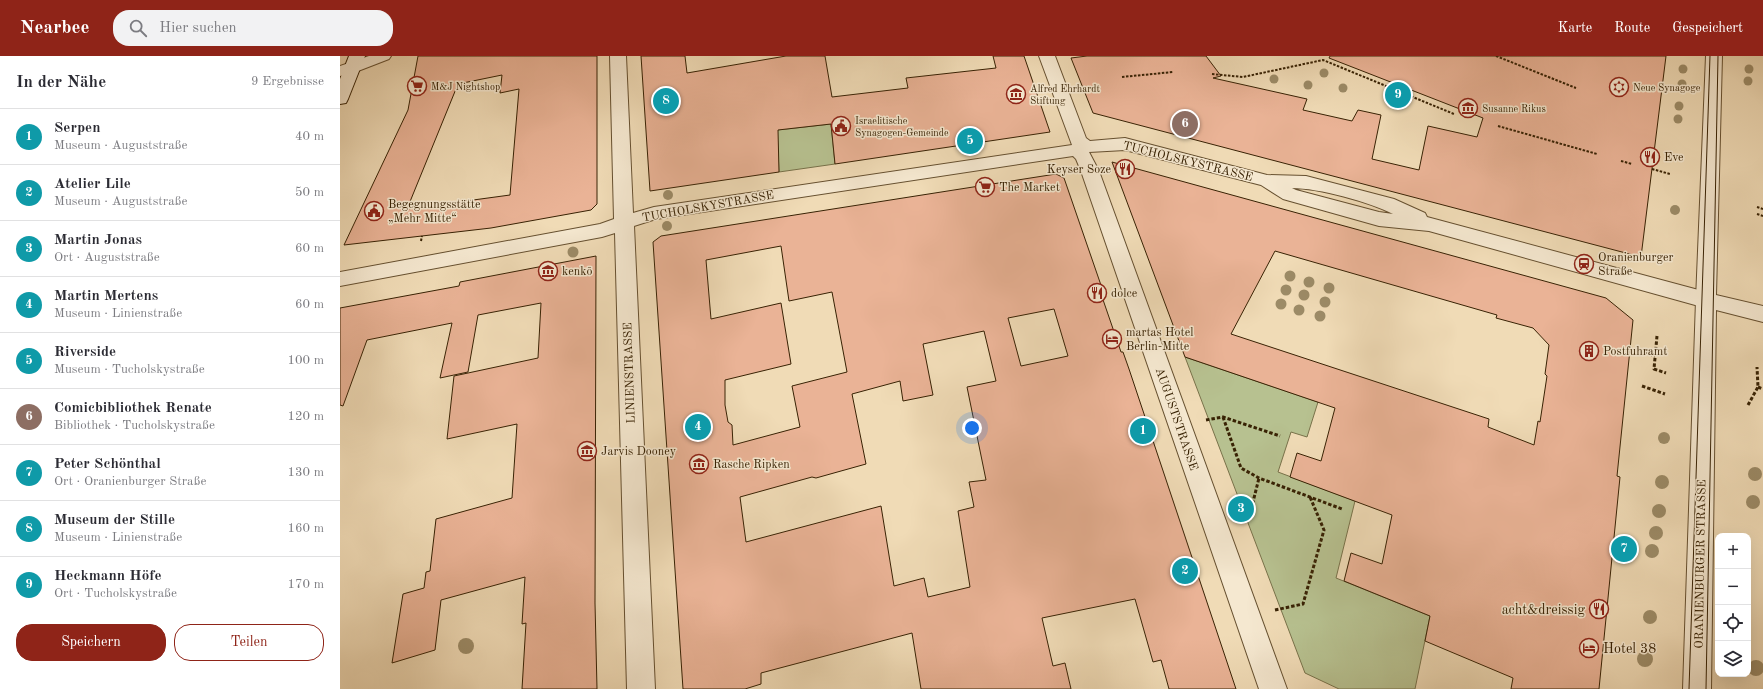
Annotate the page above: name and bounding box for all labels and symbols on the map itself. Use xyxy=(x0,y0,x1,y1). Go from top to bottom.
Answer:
supermarket icon: M&J Nightshop xyxy=(406,75,428,97)
synagogue icon: Neue Synagoge xyxy=(1608,76,1630,98)
pin: 9 xyxy=(1385,80,1411,110)
place label: M&J Nightshop xyxy=(431,82,500,92)
museum icon: Alfred Ehrhardt Stiftung xyxy=(1005,83,1027,105)
place label: Neue Synagoge xyxy=(1633,83,1701,93)
place label: Alfred Ehrhardt Stiftung xyxy=(1030,84,1101,106)
pin: 8 xyxy=(653,86,679,116)
museum icon: Susanne Rikus xyxy=(1457,97,1479,119)
place label: Susanne Rikus xyxy=(1482,104,1546,114)
pin: 6 xyxy=(1172,109,1198,139)
public building icon: Israelitische Synagogen-Gemeinde xyxy=(830,115,852,137)
place label: Israelitische Synagogen-Gemeinde xyxy=(855,116,949,138)
pin: 5 xyxy=(957,126,983,156)
street label: TUCHOLSKYSTRASSE xyxy=(1121,140,1254,184)
restaurant icon: Eve xyxy=(1639,146,1661,168)
place label: Eve xyxy=(1664,152,1684,164)
restaurant icon: Keyser Soze xyxy=(1114,158,1136,180)
place label: Keyser Soze xyxy=(1047,164,1111,176)
supermarket icon: The Market xyxy=(974,176,996,198)
place label: The Market xyxy=(999,182,1060,194)
street label: TUCHOLSKYSTRASSE xyxy=(641,189,775,225)
place label: Begegnungsstätte „Mehr Mitte“ xyxy=(388,199,481,225)
public building icon: Begegnungsstätte „Mehr Mitte“ xyxy=(363,200,385,222)
place label: Oranienburger Straße xyxy=(1598,252,1673,278)
station icon: Oranienburger Straße xyxy=(1573,253,1595,275)
museum icon: kenkō xyxy=(537,260,559,282)
place label: kenkō xyxy=(562,266,592,278)
restaurant icon: dolce xyxy=(1086,282,1108,304)
place label: dolce xyxy=(1111,288,1138,300)
street label: LINIENSTRASSE xyxy=(622,322,638,424)
place label: martas Hotel Berlin-Mitte xyxy=(1126,327,1193,353)
hotel icon: martas Hotel Berlin-Mitte xyxy=(1101,328,1123,350)
building icon: Postfuhramt xyxy=(1578,340,1600,362)
place label: Postfuhramt xyxy=(1603,346,1667,358)
street label: AUGUSTSTRASSE xyxy=(1153,366,1199,472)
pin: 4 xyxy=(685,412,711,442)
pin: 1 xyxy=(1130,416,1156,446)
your location xyxy=(962,418,982,438)
museum icon: Jarvis Dooney xyxy=(576,440,598,462)
place label: Jarvis Dooney xyxy=(601,446,677,458)
museum icon: Rasche Ripken xyxy=(688,453,710,475)
place label: Rasche Ripken xyxy=(713,459,790,471)
street label: ORANIENBURGER STRASSE xyxy=(1694,479,1708,649)
pin: 3 xyxy=(1228,494,1254,524)
pin: 7 xyxy=(1611,534,1637,564)
pin: 2 xyxy=(1172,556,1198,586)
restaurant icon: acht&dreissig xyxy=(1588,598,1610,620)
place label: acht&dreissig xyxy=(1502,603,1585,617)
hotel icon: Hotel 38 xyxy=(1578,637,1600,659)
place label: Hotel 38 xyxy=(1603,642,1656,656)

